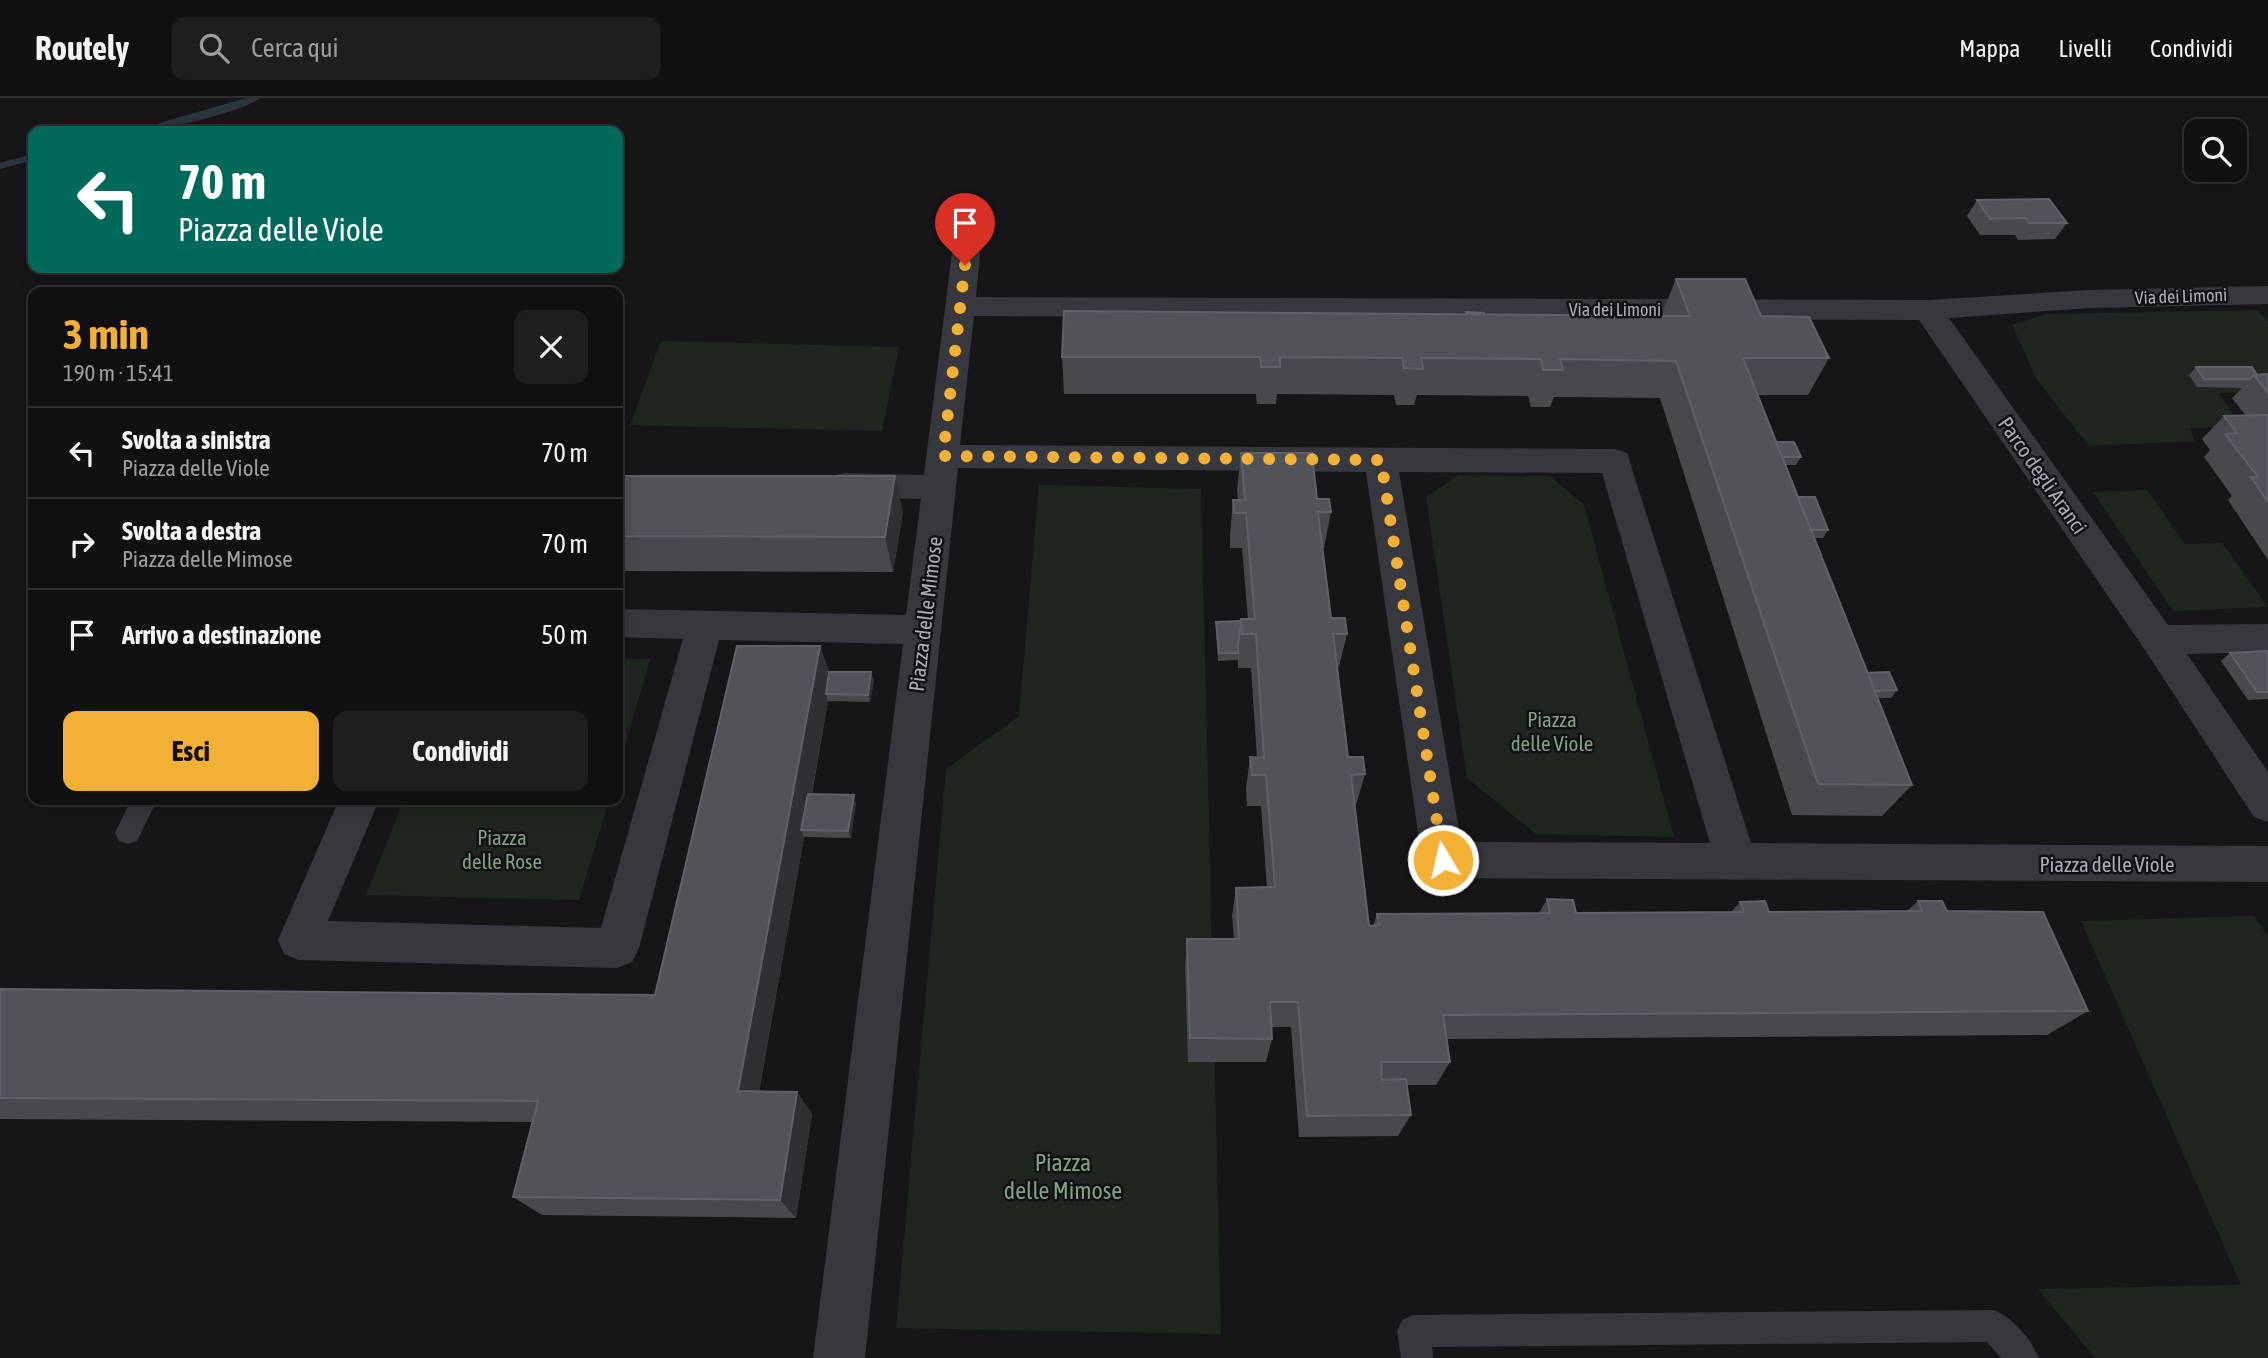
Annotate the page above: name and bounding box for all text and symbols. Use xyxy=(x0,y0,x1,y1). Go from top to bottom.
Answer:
search box xyxy=(171,17,661,80)
text: Routely xyxy=(35,29,129,67)
icon: search xyxy=(195,29,233,67)
text: Cerca qui xyxy=(251,33,338,63)
text: Mappa xyxy=(1959,35,2020,62)
text: Livelli xyxy=(2058,35,2112,62)
text: Condividi xyxy=(2150,35,2233,62)
map controls xyxy=(2184,119,2247,182)
button: search xyxy=(2184,119,2247,182)
text: 70 m xyxy=(178,153,266,209)
icon: left xyxy=(63,154,154,245)
pin xyxy=(935,193,995,265)
icon: arrive xyxy=(946,204,984,242)
text: Piazza delle Viole xyxy=(178,211,384,248)
street label: Via dei Limoni xyxy=(2134,284,2228,308)
street label: Via dei Limoni xyxy=(1569,299,1661,320)
text: 3 min xyxy=(63,310,149,358)
button: close xyxy=(514,310,588,384)
text: 190 m · 15:41 xyxy=(63,360,174,386)
street label: Parco degli Aranci xyxy=(1994,412,2092,538)
text: Svolta a sinistra xyxy=(122,425,271,455)
icon: left xyxy=(63,434,101,472)
text: 70 m xyxy=(541,438,588,468)
text: Piazza delle Viole xyxy=(122,455,270,481)
text: Svolta a destra xyxy=(122,516,261,546)
icon: right xyxy=(63,525,101,563)
text: 70 m xyxy=(541,529,588,559)
street label: Piazza delle Mimose xyxy=(904,535,946,693)
text: Piazza delle Mimose xyxy=(122,546,293,572)
icon: arrive xyxy=(63,616,101,654)
text: Arrivo a destinazione xyxy=(122,620,321,650)
text: 50 m xyxy=(541,620,588,650)
park label: Piazza delle Viole xyxy=(1511,707,1593,755)
button: Esci xyxy=(63,711,319,791)
button: Condividi xyxy=(333,711,588,791)
position arrow xyxy=(1406,823,1480,897)
park label: Piazza delle Rose xyxy=(462,825,542,873)
street label: Piazza delle Viole xyxy=(2040,852,2174,876)
park label: Piazza delle Mimose xyxy=(1004,1149,1122,1204)

